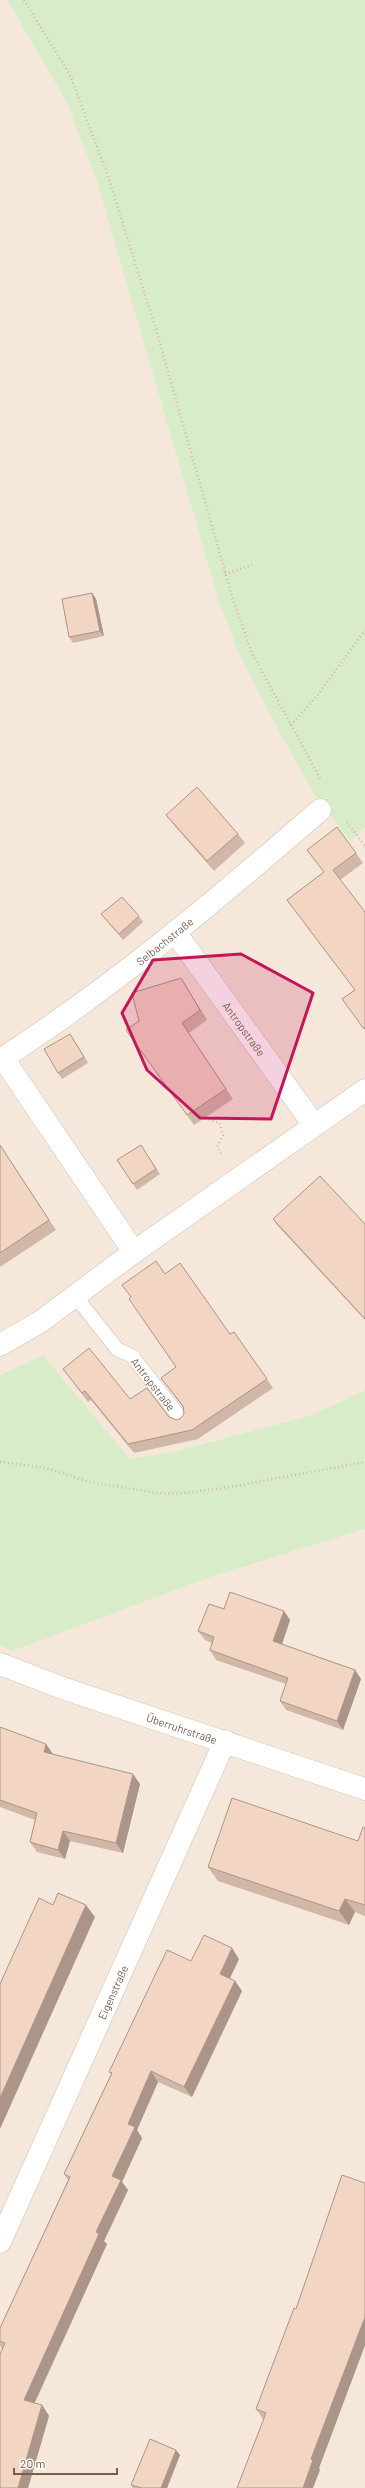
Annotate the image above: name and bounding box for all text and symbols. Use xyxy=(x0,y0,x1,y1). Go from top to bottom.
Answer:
street label: Selbachstraße xyxy=(133,914,195,967)
street label: Antropstraße xyxy=(221,999,268,1058)
street label: Antropstraße xyxy=(129,1355,178,1413)
street label: Überruhrstraße xyxy=(145,1709,219,1746)
street label: Eigenstraße xyxy=(94,1963,130,2021)
scale bar xyxy=(14,2450,117,2476)
text: 20 m xyxy=(20,2456,46,2470)

